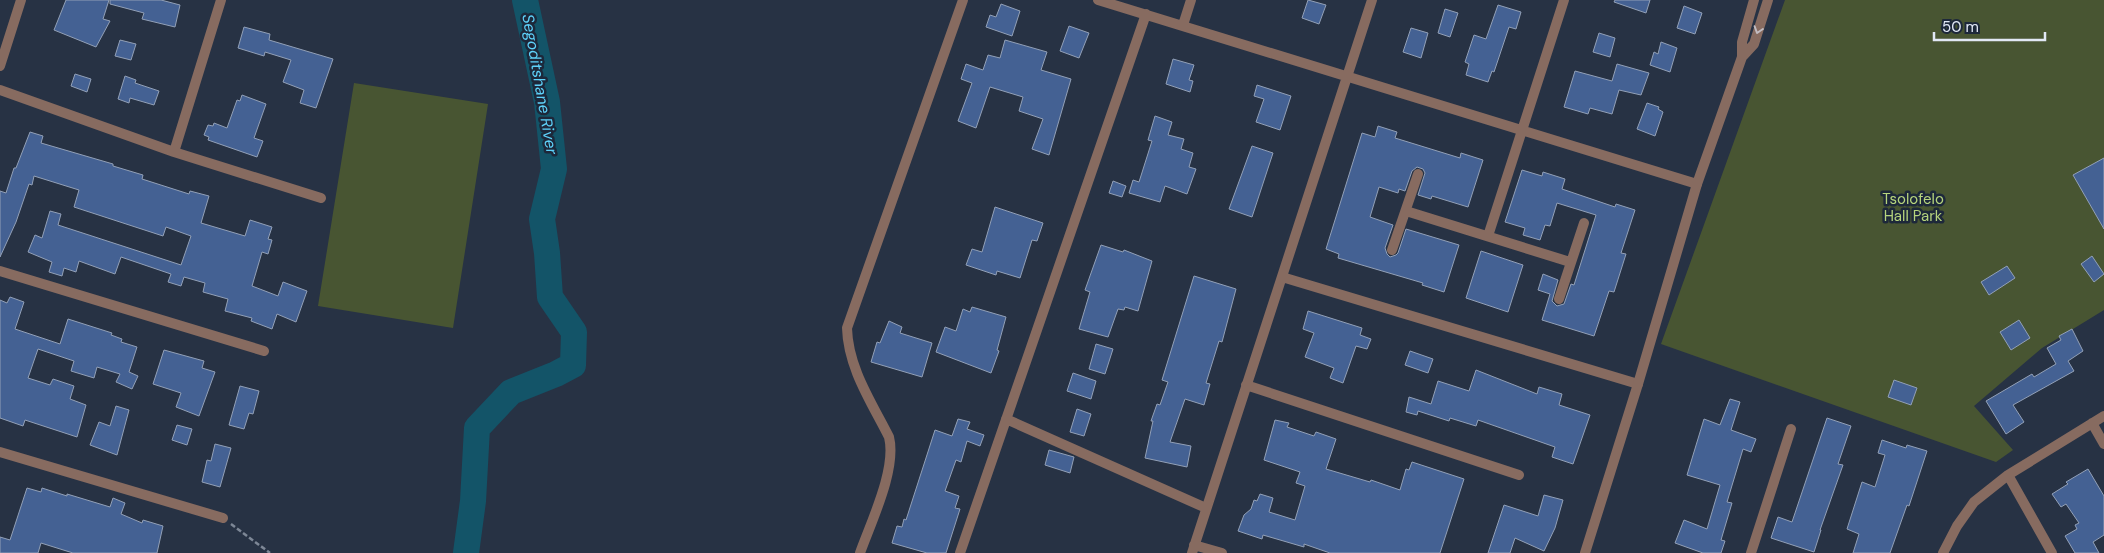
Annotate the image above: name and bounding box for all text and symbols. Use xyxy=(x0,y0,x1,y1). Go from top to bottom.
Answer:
scale bar xyxy=(1934,10,2045,42)
water label: Segoditshane River xyxy=(517,12,563,157)
text: 50 m xyxy=(1942,17,1979,37)
one-way arrow xyxy=(1754,26,1764,34)
park label: Tsolofelo Hall Park xyxy=(1882,189,1944,226)

